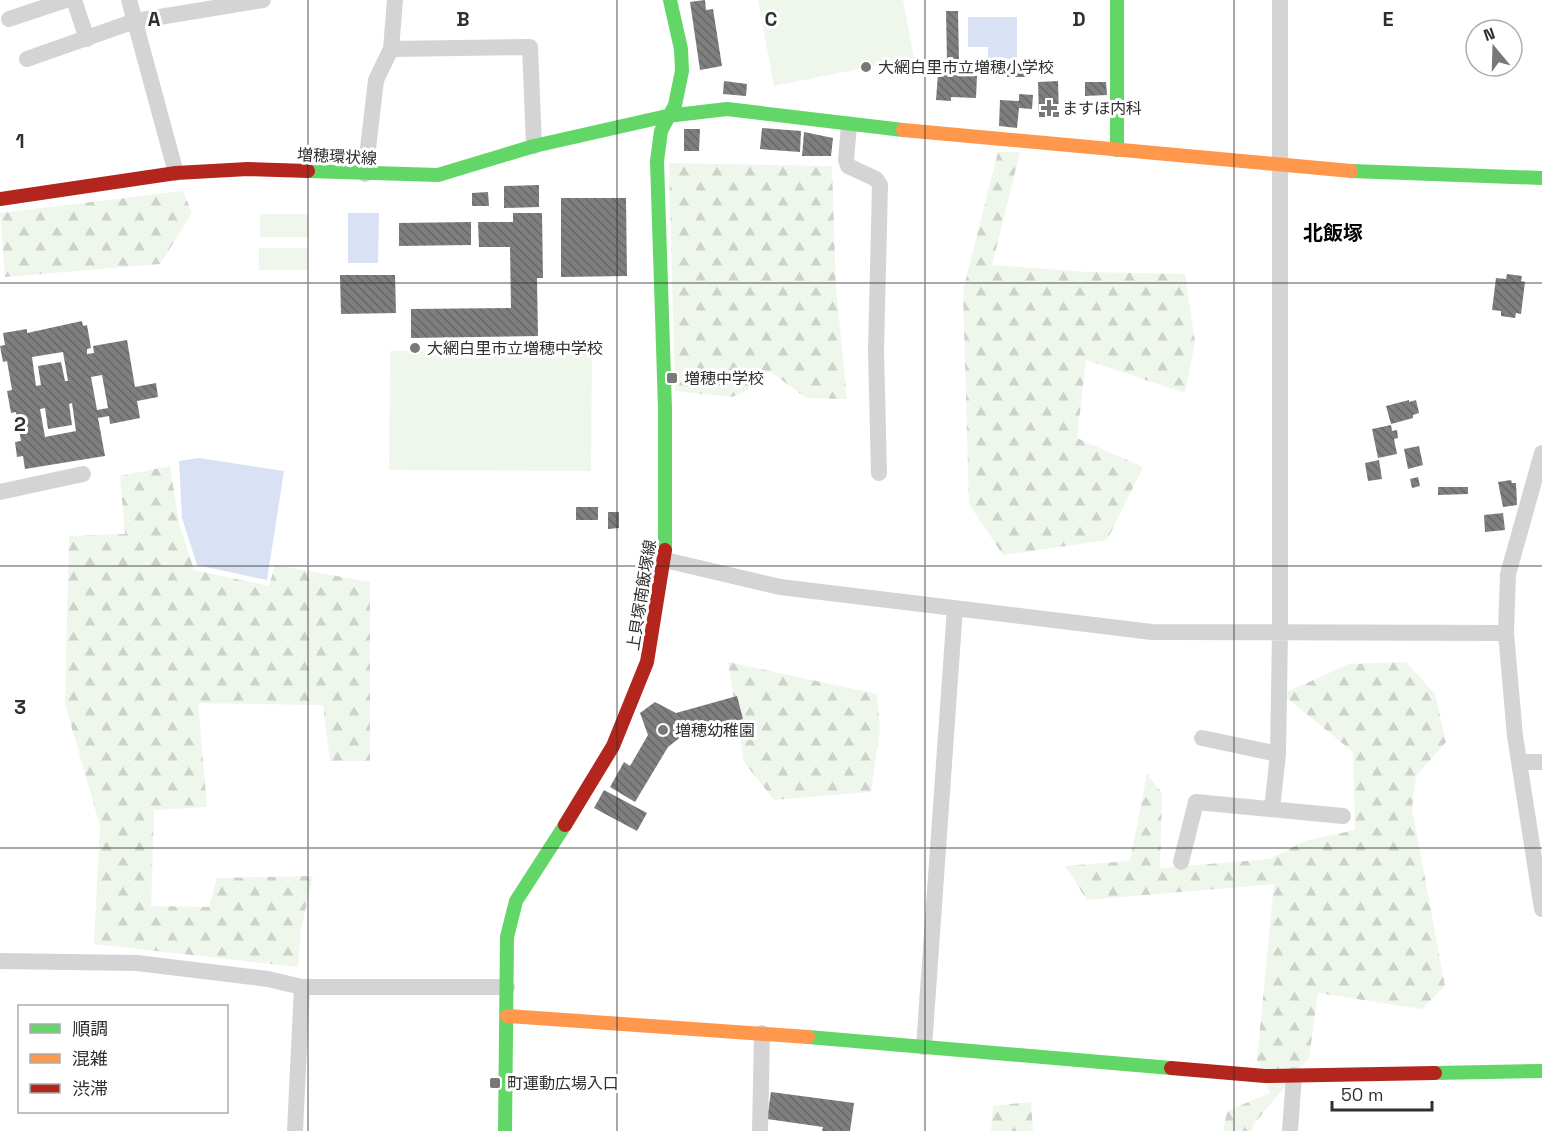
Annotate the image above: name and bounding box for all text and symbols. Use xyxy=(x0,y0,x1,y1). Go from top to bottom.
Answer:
text: A xyxy=(148,6,161,32)
text: B xyxy=(456,6,470,32)
text: C xyxy=(765,6,778,32)
text: D xyxy=(1072,6,1086,32)
text: E xyxy=(1382,6,1394,32)
north arrow xyxy=(1464,18,1524,78)
text: N xyxy=(1481,23,1498,46)
place label: 大網白里市立増穂小学校 xyxy=(878,57,1054,78)
marker: 大網白里市立増穂小学校 xyxy=(859,60,873,74)
place label: ますほ内科 xyxy=(1062,98,1142,119)
marker: ますほ内科 xyxy=(1040,99,1058,117)
text: 1 xyxy=(15,128,25,154)
street label: 増穂環状線 xyxy=(296,144,377,169)
district label: 北飯塚 xyxy=(1303,220,1363,246)
place label: 大網白里市立増穂中学校 xyxy=(427,338,603,359)
marker: 大網白里市立増穂中学校 xyxy=(408,341,422,355)
place label: 増穂中学校 xyxy=(684,368,764,389)
marker: 増穂中学校 xyxy=(665,371,679,385)
text: 2 xyxy=(14,411,26,437)
street label: 上貝塚南飯塚線 xyxy=(622,538,661,652)
text: 3 xyxy=(14,694,26,720)
place label: 増穂幼稚園 xyxy=(675,720,755,741)
marker: 増穂幼稚園 xyxy=(656,723,670,737)
legend xyxy=(18,1005,228,1113)
text: 順調 xyxy=(72,1017,108,1040)
text: 混雑 xyxy=(72,1047,108,1070)
place label: 町運動広場入口 xyxy=(507,1073,619,1094)
scale bar xyxy=(1332,1074,1432,1112)
marker: 町運動広場入口 xyxy=(488,1076,502,1090)
text: 渋滞 xyxy=(72,1077,108,1100)
text: 50 m xyxy=(1341,1083,1383,1106)

